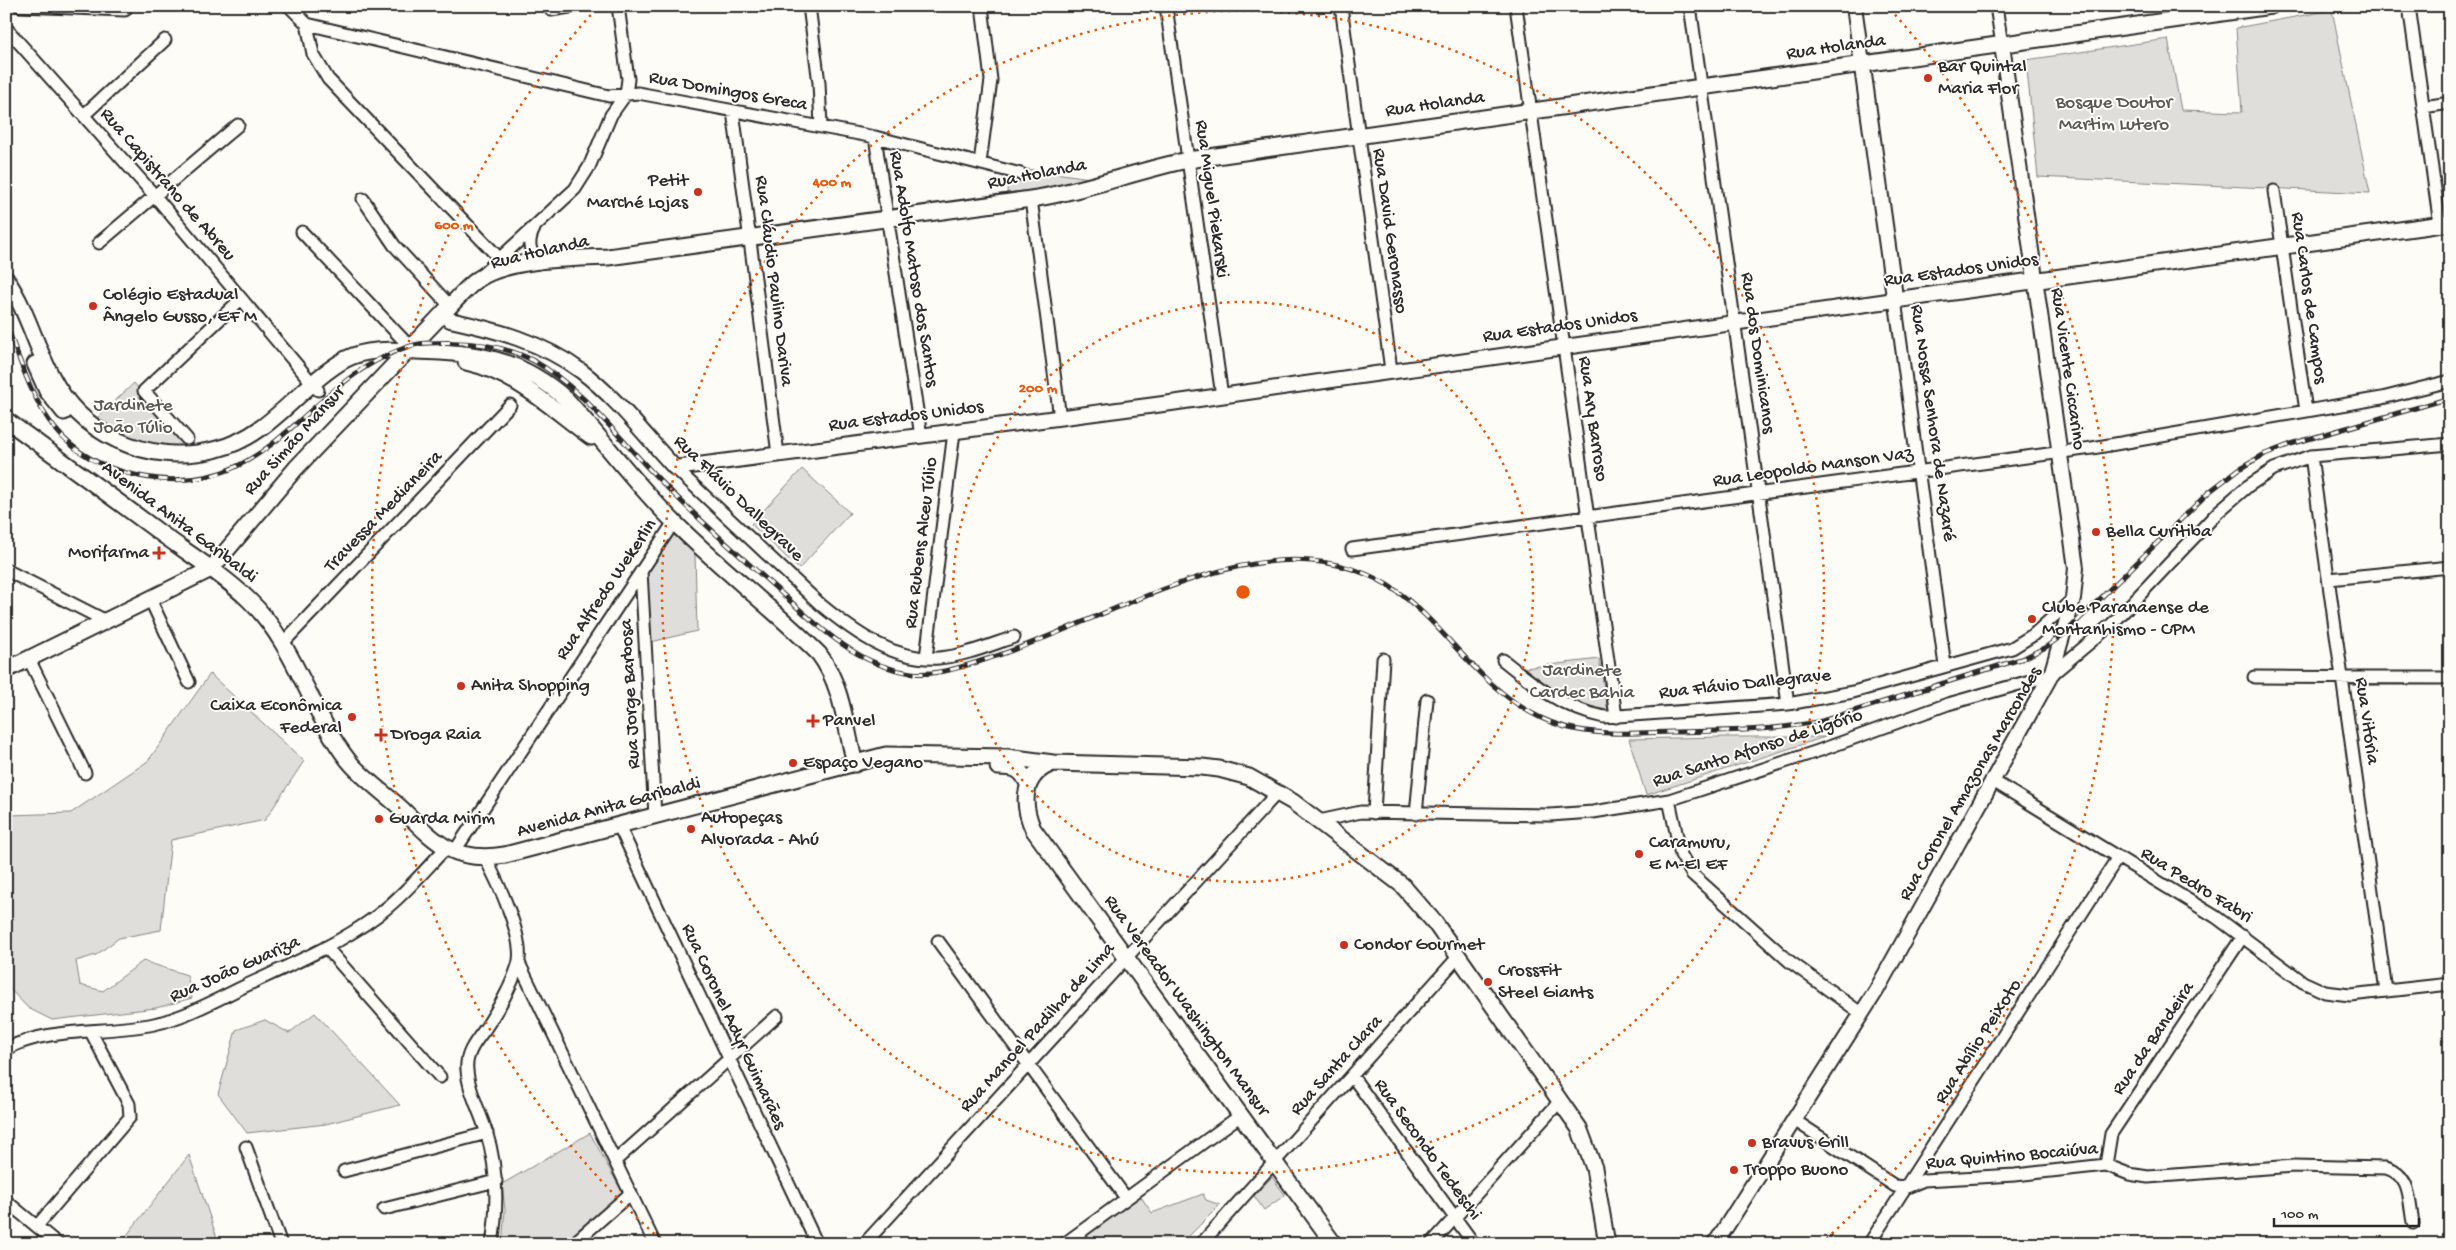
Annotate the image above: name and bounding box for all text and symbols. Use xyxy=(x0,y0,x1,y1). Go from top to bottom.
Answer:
street label: Rua Holanda xyxy=(1785,29,1889,66)
place label: Bar Quintal Maria Flor xyxy=(1937,56,2027,101)
street label: Rua Domingos Greca xyxy=(647,67,810,118)
marker: Bar Quintal Maria Flor xyxy=(1922,72,1934,84)
street label: Rua Holanda xyxy=(1384,86,1488,123)
park label: Bosque Doutor Martim Lutero xyxy=(2055,92,2175,137)
street label: Rua Capistrano de Abreu xyxy=(94,104,240,266)
street label: Rua Miguel Piekarski xyxy=(1189,119,1233,279)
street label: Rua David Geronasso xyxy=(1366,147,1412,315)
street label: Rua Adolfo Matoso dos Santos xyxy=(883,149,943,390)
street label: Rua Holanda xyxy=(986,154,1090,196)
place label: Petit Marché Lojas xyxy=(587,170,690,215)
street label: Rua Cláudio Paulino Dariva xyxy=(749,174,797,389)
text: 400 m xyxy=(812,174,852,192)
marker: Petit Marché Lojas xyxy=(692,186,704,198)
street label: Rua Carlos de Campos xyxy=(2285,211,2332,386)
text: 600 m xyxy=(435,217,474,235)
street label: Rua Holanda xyxy=(489,230,593,275)
street label: Rua Estados Unidos xyxy=(1882,249,2041,293)
street label: Rua dos Dominicanos xyxy=(1734,271,1780,436)
place label: Colégio Estadual Ângelo Gusso, EF M xyxy=(103,284,258,329)
street label: Rua Vicente Ciccarino xyxy=(2044,286,2090,452)
marker: Colégio Estadual Ângelo Gusso, EF M xyxy=(87,300,99,312)
street label: Rua Nossa Senhora de Nazaré xyxy=(1904,303,1960,543)
street label: Rua Estados Unidos xyxy=(1481,305,1640,349)
street label: Rua Ary Barroso xyxy=(1572,355,1612,483)
street label: Rua Simão Mansur xyxy=(239,379,352,501)
text: 200 m xyxy=(1019,380,1058,398)
park label: Jardinete João Túlio xyxy=(93,395,173,440)
street label: Rua Estados Unidos xyxy=(827,396,986,438)
street label: Rua Flávio Dallegrave xyxy=(668,431,808,567)
street label: Rua Leopoldo Manson Vaz xyxy=(1711,442,1915,493)
street label: Travessa Medianeira xyxy=(319,445,449,579)
street label: Rua Rubens Alceu Túlio xyxy=(900,456,944,630)
street label: Avenida Anita Garibaldi xyxy=(96,457,262,589)
street label: Rua Alfredo Wekerlin xyxy=(551,515,663,665)
place label: Bella Curitiba xyxy=(2105,521,2213,544)
marker: Bella Curitiba xyxy=(2090,526,2102,538)
place label: Morifarma xyxy=(68,542,150,565)
marker: Morifarma xyxy=(153,547,165,559)
centre of rings xyxy=(1234,583,1252,601)
place label: Clube Paranaense de Montanhismo - CPM xyxy=(2042,597,2209,642)
marker: Clube Paranaense de Montanhismo - CPM xyxy=(2026,613,2038,625)
street label: Rua Jorge Barbosa xyxy=(616,617,646,770)
park label: Jardinete Cardec Bahia xyxy=(1530,660,1636,705)
street label: Rua Coronel Amazonas Marcondes xyxy=(1894,662,2048,905)
street label: Rua Flávio Dallegrave xyxy=(1658,665,1832,705)
place label: Anita Shopping xyxy=(471,675,590,698)
street label: Rua Vitória xyxy=(2349,676,2384,767)
marker: Anita Shopping xyxy=(455,680,467,692)
place label: Caixa Econômica Federal xyxy=(210,695,343,740)
street label: Rua Santo Afonso de Ligório xyxy=(1650,704,1866,794)
place label: Panvel xyxy=(822,710,875,733)
marker: Caixa Econômica Federal xyxy=(346,711,358,723)
marker: Panvel xyxy=(807,715,819,727)
place label: Droga Raia xyxy=(389,724,482,747)
marker: Droga Raia xyxy=(375,729,387,741)
place label: Espaço Vegano xyxy=(803,752,923,775)
marker: Espaço Vegano xyxy=(787,757,799,769)
street label: Avenida Anita Garibaldi xyxy=(515,772,703,844)
place label: Autopeças Alvorada - Ahú xyxy=(701,807,819,852)
place label: Guarda Mirim xyxy=(389,808,496,831)
marker: Guarda Mirim xyxy=(373,813,385,825)
marker: Autopeças Alvorada - Ahú xyxy=(685,823,697,835)
place label: Caramuru, E M-EI EF xyxy=(1649,832,1731,877)
street label: Rua Pedro Fabri xyxy=(2136,842,2256,930)
marker: Caramuru, E M-EI EF xyxy=(1633,848,1645,860)
street label: Rua Vereador Washington Mansur xyxy=(1098,891,1275,1123)
street label: Rua Coronel Adyr Guimarães xyxy=(675,921,791,1134)
street label: Rua João Guariza xyxy=(166,930,305,1009)
place label: Condor Gourmet xyxy=(1354,934,1486,957)
street label: Rua Manoel Padilha de Lima xyxy=(955,937,1122,1118)
marker: Condor Gourmet xyxy=(1338,939,1350,951)
place label: CrossFit Steel Giants xyxy=(1498,960,1594,1005)
street label: Rua Abílio Peixoto xyxy=(1930,975,2028,1109)
marker: CrossFit Steel Giants xyxy=(1482,976,1494,988)
street label: Rua da Bandeira xyxy=(2108,977,2201,1100)
street label: Rua Santa Clara xyxy=(1286,1010,1389,1121)
street label: Rua Secondo Tedeschi xyxy=(1368,1075,1486,1225)
place label: Bravus Grill xyxy=(1761,1132,1849,1155)
marker: Bravus Grill xyxy=(1746,1137,1758,1149)
street label: Rua Quintino Bocaiúva xyxy=(1925,1138,2100,1176)
place label: Troppo Buono xyxy=(1743,1159,1848,1182)
marker: Troppo Buono xyxy=(1728,1164,1740,1176)
scale bar xyxy=(2274,1195,2418,1227)
text: 100 m xyxy=(2280,1206,2319,1224)

